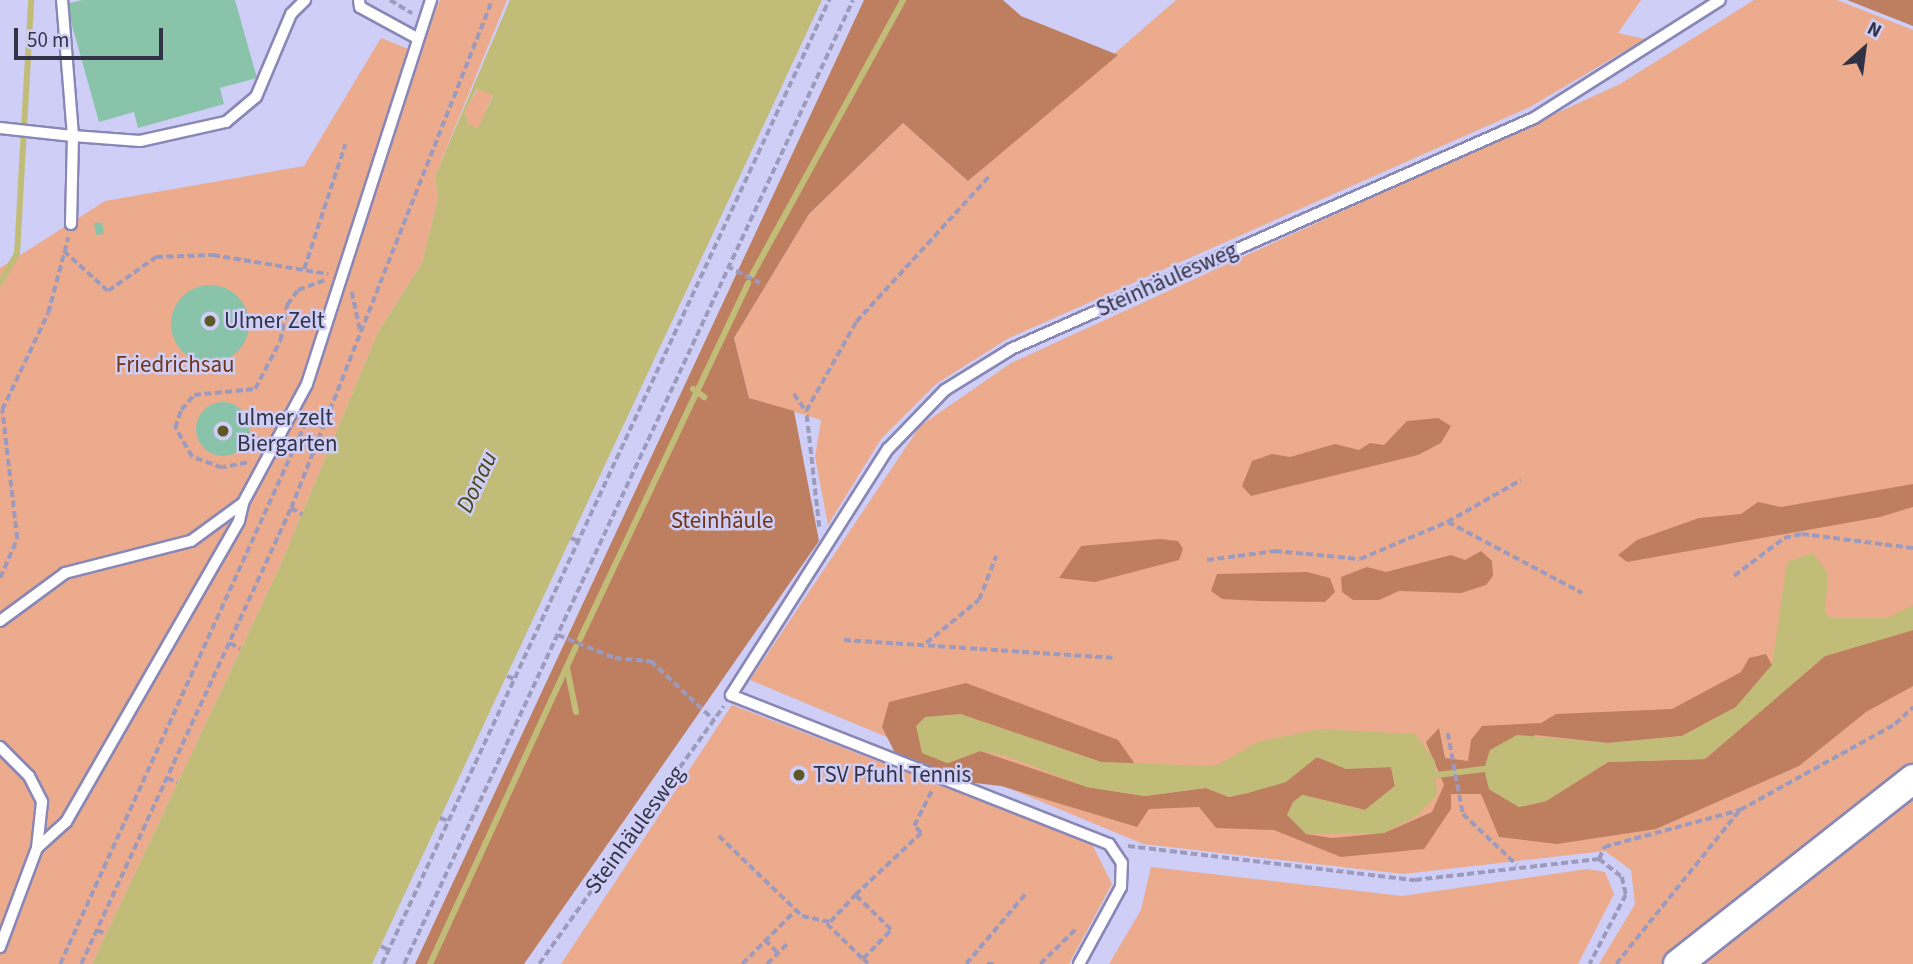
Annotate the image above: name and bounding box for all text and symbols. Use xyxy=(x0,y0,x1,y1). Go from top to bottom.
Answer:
scale bar xyxy=(18,14,166,58)
north arrow xyxy=(1829,14,1899,84)
text: N xyxy=(1862,15,1886,45)
text: 50 m xyxy=(27,25,69,55)
street label: Steinhäulesweg xyxy=(1092,237,1242,323)
place label: Ulmer Zelt xyxy=(224,307,325,335)
marker: Ulmer Zelt xyxy=(202,313,218,329)
park label: Friedrichsau xyxy=(115,351,235,379)
place label: ulmer zelt Biergarten xyxy=(237,404,338,458)
marker: ulmer zelt Biergarten xyxy=(215,423,231,439)
water label: Donau xyxy=(450,447,504,517)
park label: Steinhäule xyxy=(671,507,773,535)
street label: Steinhäulesweg xyxy=(579,761,691,899)
place label: TSV Pfuhl Tennis xyxy=(813,761,971,789)
marker: TSV Pfuhl Tennis xyxy=(791,767,807,783)

